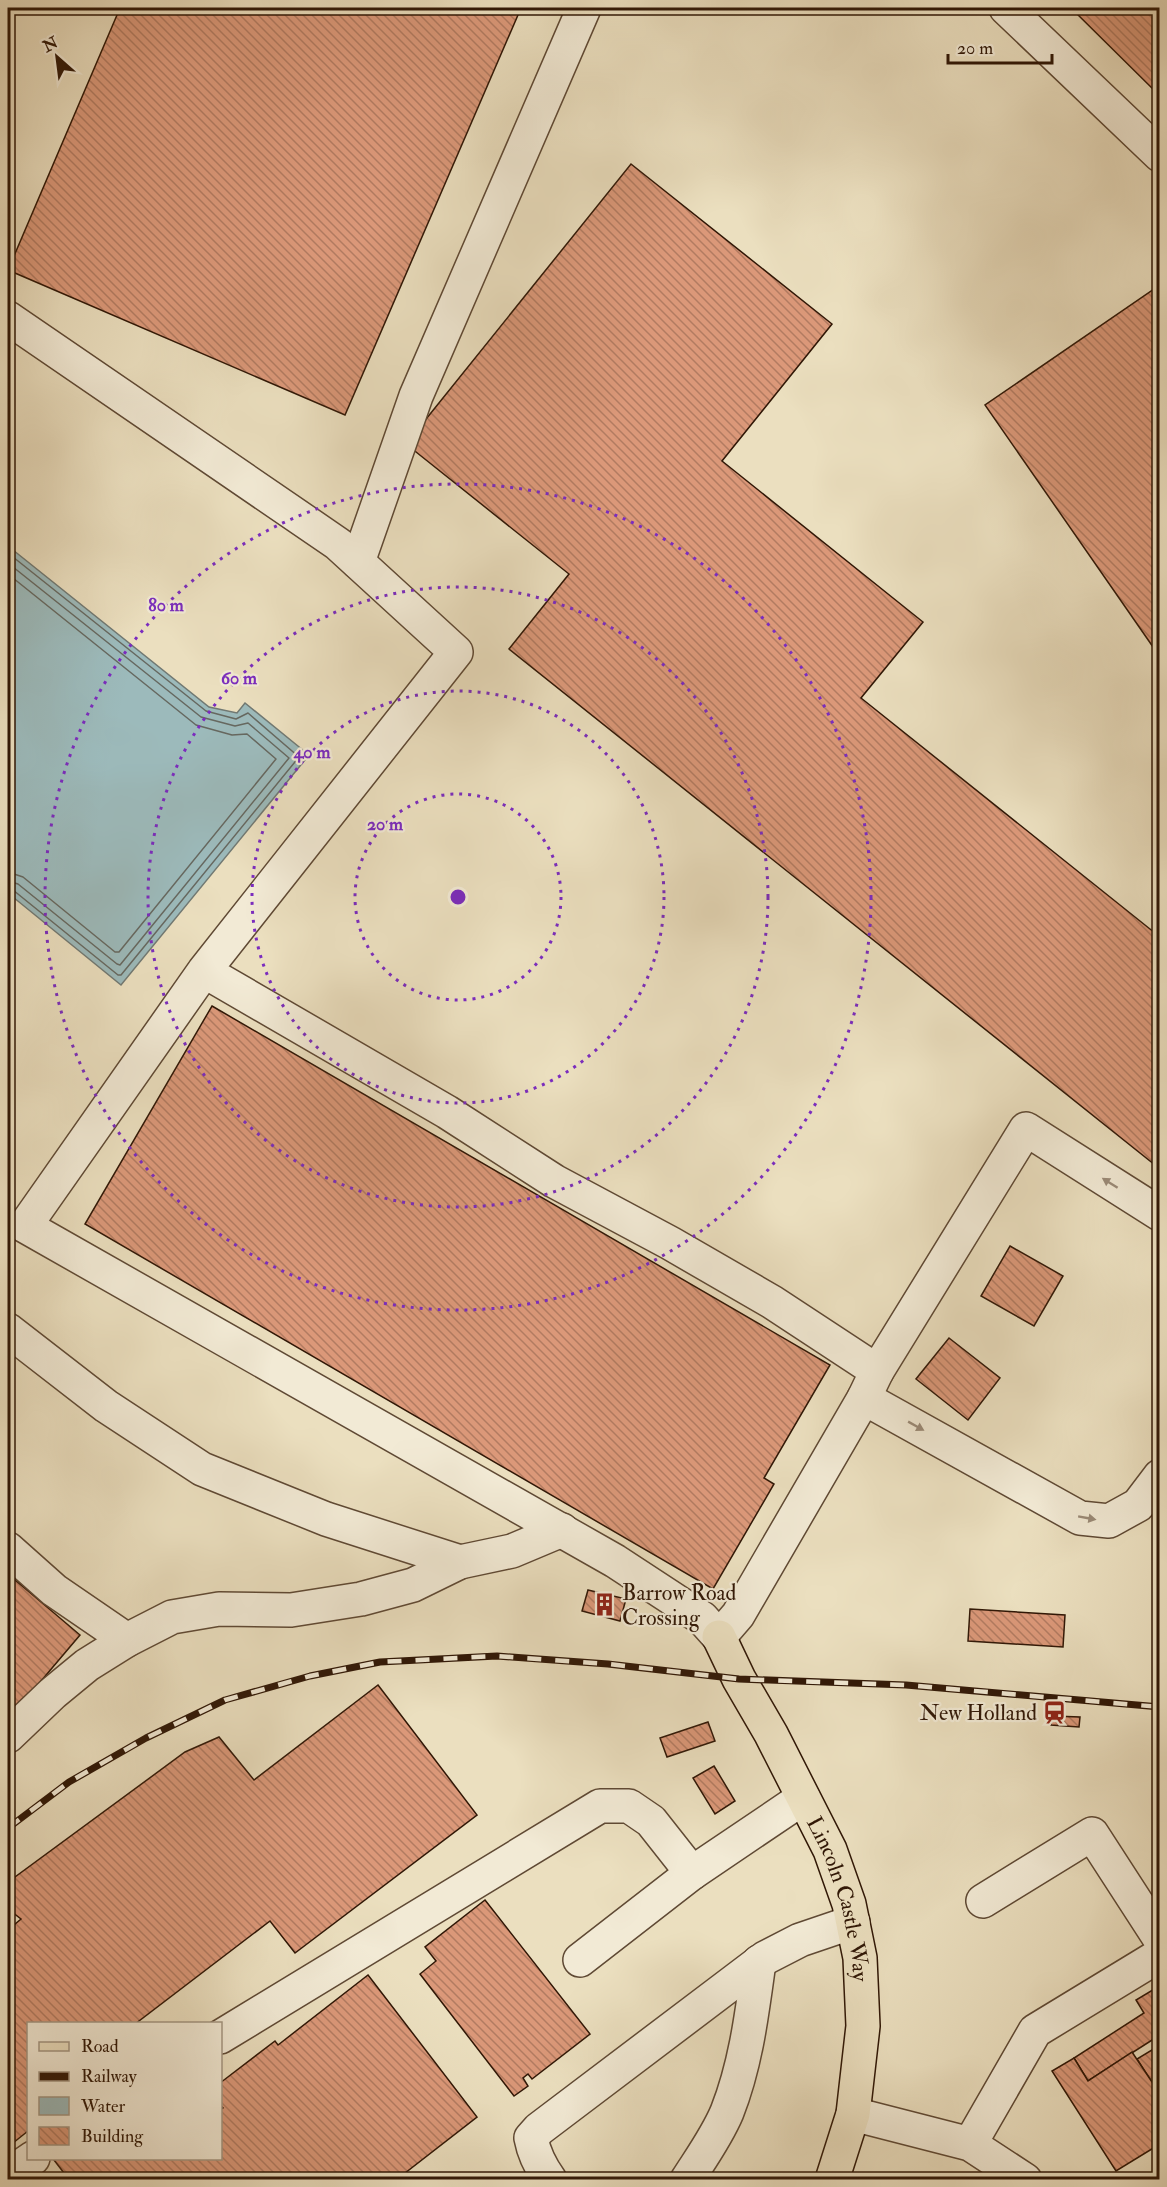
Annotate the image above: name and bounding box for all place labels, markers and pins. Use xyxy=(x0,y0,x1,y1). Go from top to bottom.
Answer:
centre of rings xyxy=(448,887,468,907)
place label: Barrow Road Crossing xyxy=(622,1579,737,1632)
building icon: Barrow Road Crossing xyxy=(591,1592,617,1618)
place label: New Holland xyxy=(920,1699,1037,1727)
station icon: New Holland xyxy=(1042,1699,1068,1725)

